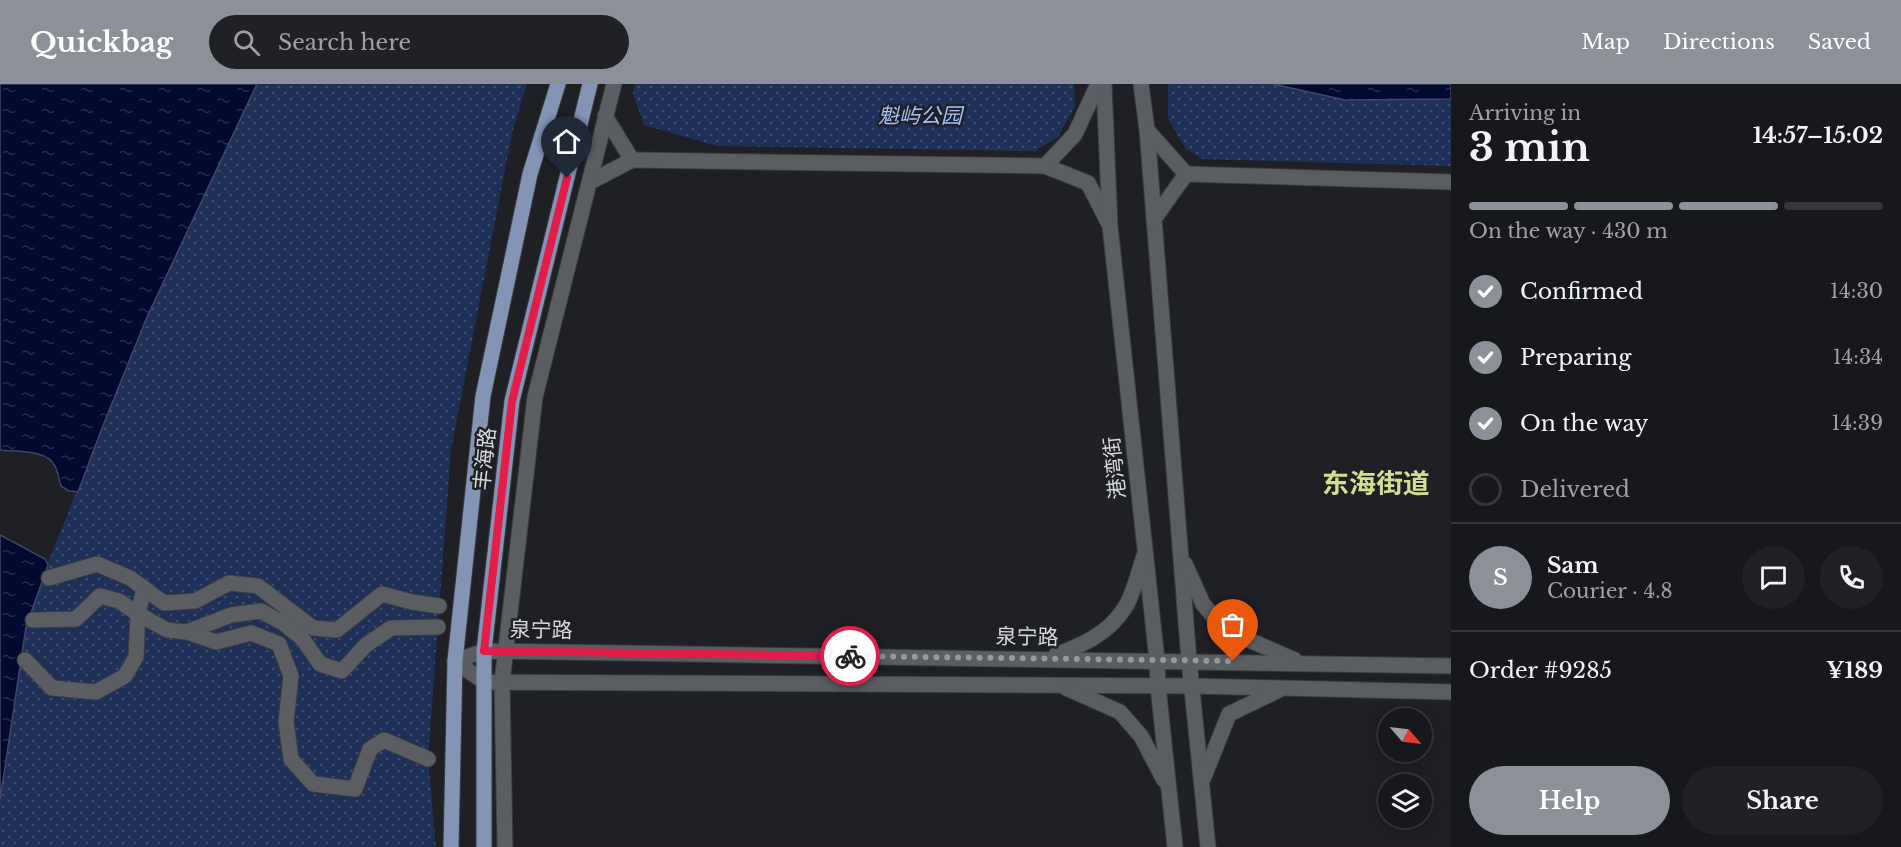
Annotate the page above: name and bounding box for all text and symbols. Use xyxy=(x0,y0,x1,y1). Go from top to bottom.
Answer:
search box xyxy=(209,15,629,69)
text: Quickbag xyxy=(30,25,173,60)
icon: search xyxy=(230,26,263,59)
text: Search here xyxy=(278,29,411,56)
text: Map xyxy=(1581,29,1630,55)
text: Directions xyxy=(1663,29,1775,55)
text: Saved xyxy=(1808,29,1871,55)
text: Arriving in xyxy=(1469,101,1581,125)
park label: 魁屿公园 xyxy=(878,103,965,129)
pin xyxy=(541,116,592,178)
text: 14:57–15:02 xyxy=(1753,122,1883,149)
text: 3 min xyxy=(1469,123,1590,172)
icon: home xyxy=(550,125,583,158)
text: On the way · 430 m xyxy=(1469,219,1668,243)
icon: check xyxy=(1469,275,1502,308)
text: Confirmed xyxy=(1520,278,1643,305)
text: 14:30 xyxy=(1830,279,1883,303)
icon: check xyxy=(1469,341,1502,374)
text: Preparing xyxy=(1520,344,1631,371)
text: 14:34 xyxy=(1833,345,1883,369)
icon: check xyxy=(1469,407,1502,440)
text: On the way xyxy=(1520,410,1648,437)
text: 14:39 xyxy=(1832,411,1883,435)
street label: 丰海路 xyxy=(469,426,501,492)
street label: 港湾街 xyxy=(1099,435,1131,501)
district label: 东海街道 xyxy=(1322,467,1430,500)
text: Delivered xyxy=(1520,476,1630,503)
button: chat xyxy=(1742,546,1805,609)
button: phone xyxy=(1820,546,1883,609)
text: Sam xyxy=(1547,552,1599,579)
text: S xyxy=(1493,564,1508,591)
text: Courier · 4.8 xyxy=(1547,579,1673,603)
pin xyxy=(1207,599,1258,661)
icon: bag xyxy=(1216,608,1249,641)
street label: 泉宁路 xyxy=(509,616,573,644)
street label: 泉宁路 xyxy=(995,623,1059,651)
courier xyxy=(820,626,880,686)
icon: bike xyxy=(834,640,867,673)
text: Order #9285 xyxy=(1469,657,1612,684)
text: ¥189 xyxy=(1826,657,1883,684)
north arrow xyxy=(1378,708,1432,762)
map controls xyxy=(1378,708,1432,828)
button: Help xyxy=(1469,766,1670,835)
button: Share xyxy=(1682,766,1883,835)
button: layers xyxy=(1378,774,1432,828)

